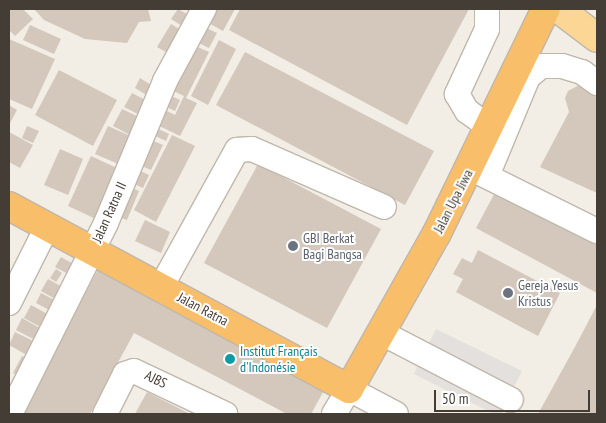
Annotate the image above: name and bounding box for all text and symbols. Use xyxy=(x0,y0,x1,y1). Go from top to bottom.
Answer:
street label: Jalan Upa Jiwa xyxy=(430,166,476,236)
street label: Jalan Ratna II xyxy=(88,179,130,245)
place label: GBI Berkat Bagi Bangsa xyxy=(303,230,362,262)
marker: GBI Berkat Bagi Bangsa xyxy=(287,240,299,252)
place label: Gereja Yesus Kristus xyxy=(518,277,579,310)
marker: Gereja Yesus Kristus xyxy=(502,287,514,299)
street label: Jalan Ratna xyxy=(175,289,231,329)
place label: Institut Français d'Indonésie xyxy=(240,343,317,376)
marker: Institut Français d'Indonésie xyxy=(224,353,236,365)
street label: AJBS xyxy=(142,367,170,391)
scale bar xyxy=(436,380,592,412)
text: 50 m xyxy=(442,389,468,408)

